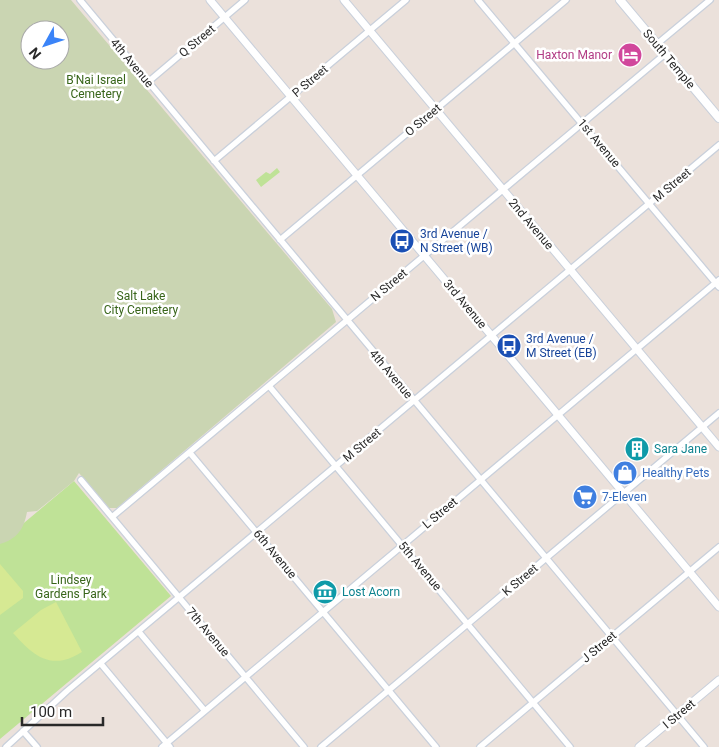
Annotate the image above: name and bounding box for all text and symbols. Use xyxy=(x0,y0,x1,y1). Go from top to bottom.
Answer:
north arrow xyxy=(20,20,70,70)
street label: Q Street xyxy=(176,22,218,60)
street label: South Temple xyxy=(640,26,698,92)
street label: 4th Avenue xyxy=(108,36,156,90)
hotel icon: Haxton Manor xyxy=(617,42,643,68)
text: N xyxy=(26,44,44,62)
place label: Haxton Manor xyxy=(536,48,612,62)
street label: P Street xyxy=(289,62,331,100)
park label: B'Nai Israel Cemetery xyxy=(66,73,126,101)
street label: O Street xyxy=(402,101,444,139)
street label: 1st Avenue xyxy=(575,116,623,170)
street label: M Street xyxy=(650,165,694,205)
street label: 2nd Avenue xyxy=(506,196,556,252)
place label: 3rd Avenue / N Street (WB) xyxy=(420,227,493,255)
bus stop icon: 3rd Avenue / N Street (WB) xyxy=(389,228,415,254)
street label: N Street xyxy=(368,266,410,304)
street label: 3rd Avenue xyxy=(440,277,490,331)
park label: Salt Lake City Cemetery xyxy=(104,289,179,317)
place label: 3rd Avenue / M Street (EB) xyxy=(526,332,597,360)
bus stop icon: 3rd Avenue / M Street (EB) xyxy=(496,333,522,359)
street label: 4th Avenue xyxy=(367,347,415,401)
street label: M Street xyxy=(340,425,384,465)
building icon: Sara Jane xyxy=(624,436,650,462)
place label: Sara Jane xyxy=(654,442,707,456)
shop icon: Healthy Pets xyxy=(612,460,638,486)
place label: Healthy Pets xyxy=(642,466,710,480)
supermarket icon: 7-Eleven xyxy=(572,484,598,510)
place label: 7-Eleven xyxy=(602,490,647,504)
street label: L Street xyxy=(420,494,460,532)
street label: 6th Avenue xyxy=(251,527,299,581)
street label: 5th Avenue xyxy=(396,539,444,593)
street label: K Street xyxy=(499,561,541,599)
park label: Lindsey Gardens Park xyxy=(35,573,108,601)
museum icon: Lost Acorn xyxy=(312,579,338,605)
place label: Lost Acorn xyxy=(342,585,400,599)
street label: 7th Avenue xyxy=(184,605,232,659)
street label: J Street xyxy=(579,628,619,666)
scale bar xyxy=(22,694,104,726)
street label: I Street xyxy=(660,696,698,732)
text: 100 m xyxy=(30,703,72,721)

